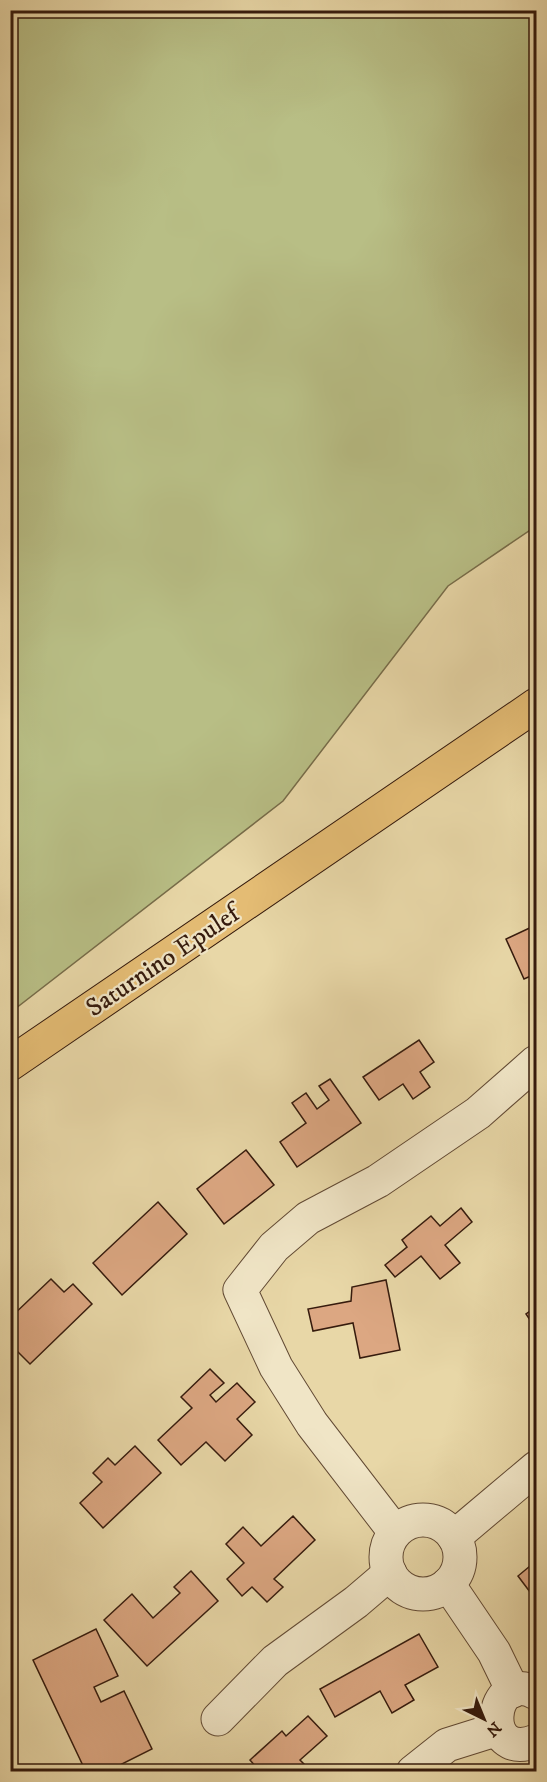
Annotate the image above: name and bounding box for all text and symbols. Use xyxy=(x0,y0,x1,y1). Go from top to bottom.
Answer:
street label: Saturnino Epulef xyxy=(80,896,249,1025)
north arrow xyxy=(454,1689,514,1749)
text: N xyxy=(482,1717,505,1741)

